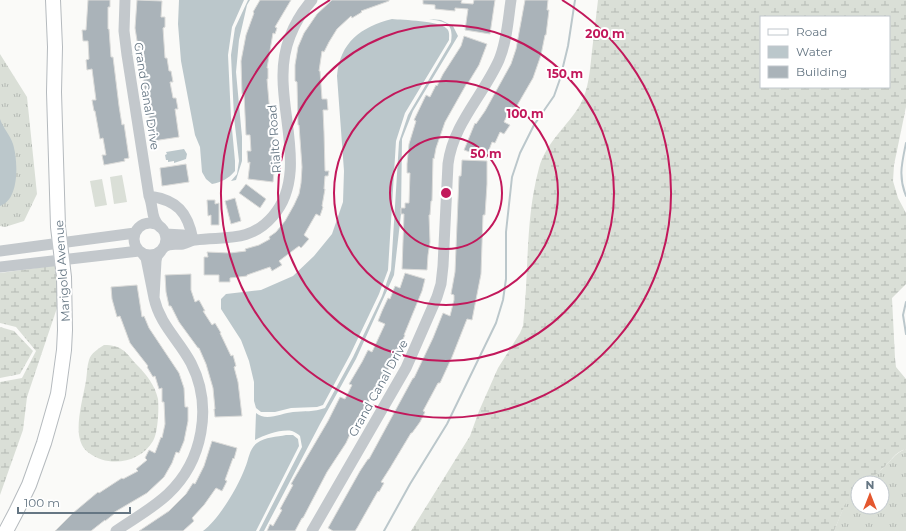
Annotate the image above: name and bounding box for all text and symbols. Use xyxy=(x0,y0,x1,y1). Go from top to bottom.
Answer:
legend xyxy=(760,16,890,88)
text: Road xyxy=(796,24,827,39)
text: 200 m xyxy=(585,26,625,41)
street label: Grand Canal Drive xyxy=(131,41,163,151)
text: Water xyxy=(796,44,833,59)
text: Building xyxy=(796,64,847,79)
text: 150 m xyxy=(547,66,583,81)
street label: Rialto Road xyxy=(264,104,284,174)
text: 100 m xyxy=(507,106,543,121)
text: 50 m xyxy=(470,146,502,161)
centre of rings xyxy=(439,186,453,200)
street label: Marigold Avenue xyxy=(51,220,73,322)
street label: Grand Canal Drive xyxy=(345,337,411,439)
north arrow xyxy=(850,475,890,515)
text: N xyxy=(866,478,874,492)
scale bar xyxy=(18,489,130,515)
text: 100 m xyxy=(24,495,60,510)

